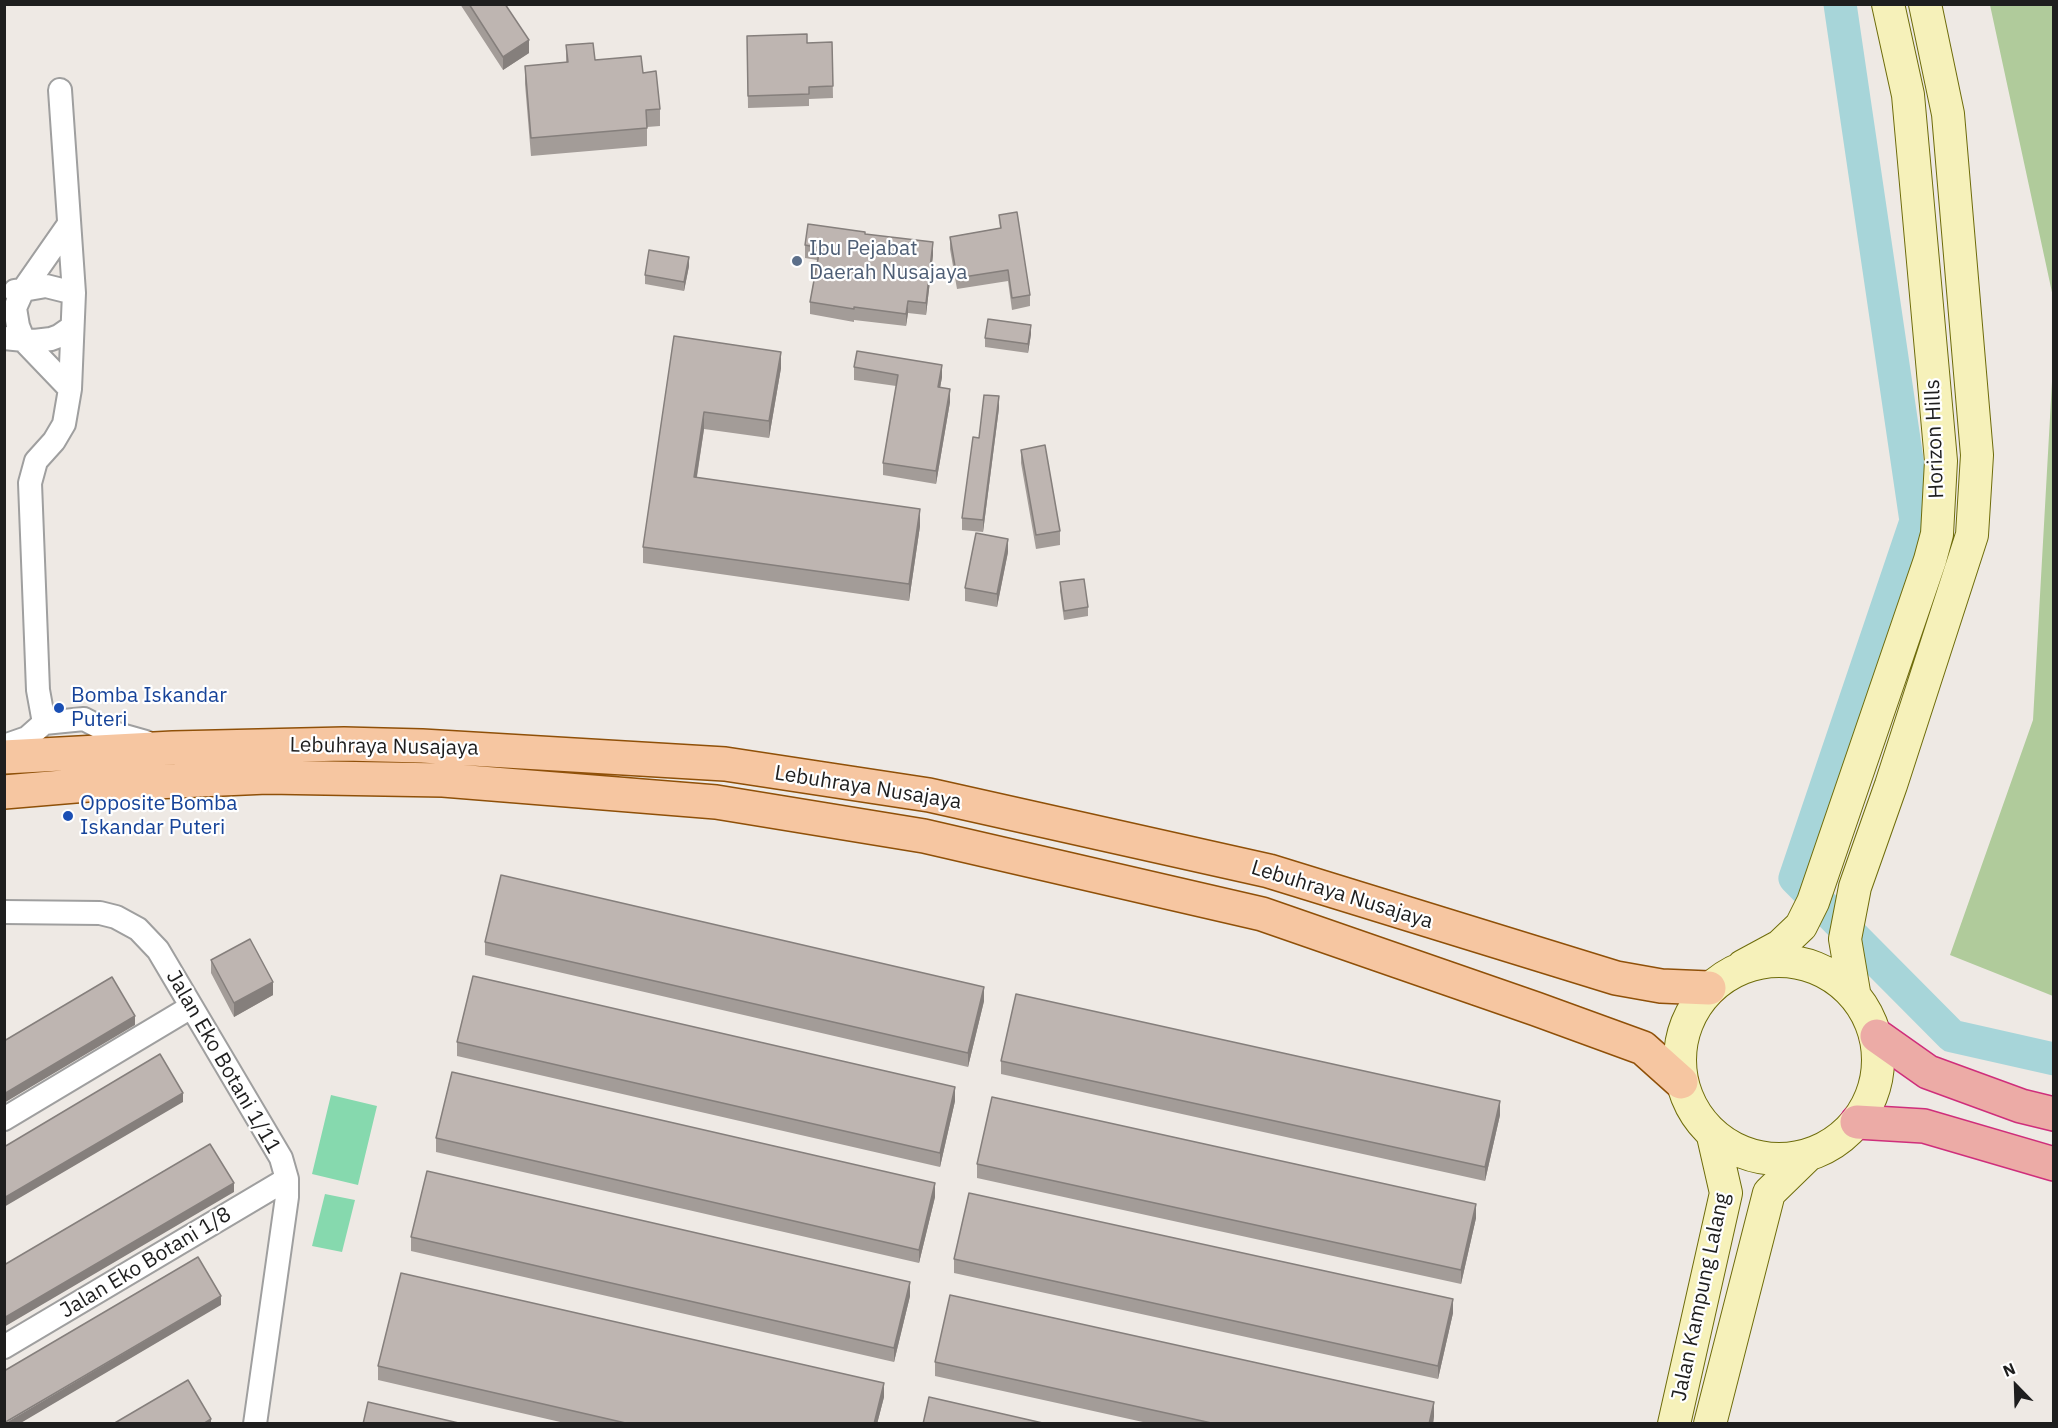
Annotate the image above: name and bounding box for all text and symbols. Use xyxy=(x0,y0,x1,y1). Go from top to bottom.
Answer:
place label: Ibu Pejabat Daerah Nusajaya xyxy=(809,236,968,286)
marker: Ibu Pejabat Daerah Nusajaya xyxy=(790,254,804,268)
street label: Horizon Hills xyxy=(1920,379,1950,499)
place label: Bomba Iskandar Puteri xyxy=(71,683,227,733)
marker: Bomba Iskandar Puteri xyxy=(52,701,66,715)
street label: Lebuhraya Nusajaya xyxy=(289,733,479,761)
street label: Lebuhraya Nusajaya xyxy=(773,761,963,815)
place label: Opposite Bomba Iskandar Puteri xyxy=(80,791,237,841)
marker: Opposite Bomba Iskandar Puteri xyxy=(61,809,75,823)
street label: Lebuhraya Nusajaya xyxy=(1248,855,1436,935)
street label: Jalan Eko Botani 1/11 xyxy=(160,966,286,1158)
street label: Jalan Kampung Lalang xyxy=(1667,1191,1735,1403)
street label: Jalan Eko Botani 1/8 xyxy=(56,1202,236,1324)
north arrow xyxy=(1986,1356,2046,1416)
text: N xyxy=(2000,1358,2018,1381)

